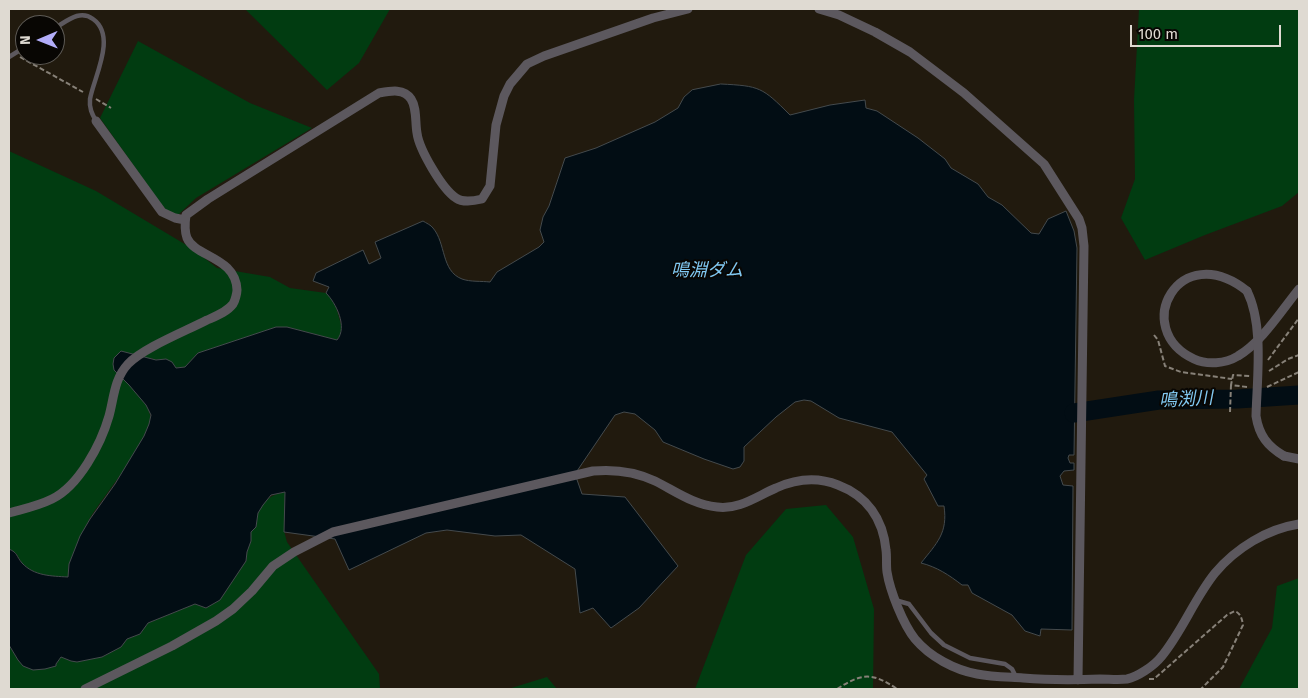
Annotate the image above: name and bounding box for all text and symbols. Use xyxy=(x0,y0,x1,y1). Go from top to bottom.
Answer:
north arrow xyxy=(15,15,65,65)
scale bar xyxy=(1133,15,1284,47)
text: 100 m xyxy=(1138,25,1178,43)
text: N xyxy=(17,35,34,45)
water label: 鳴淵ダム xyxy=(671,260,743,282)
water label: 鳴渕川 xyxy=(1158,388,1214,412)

